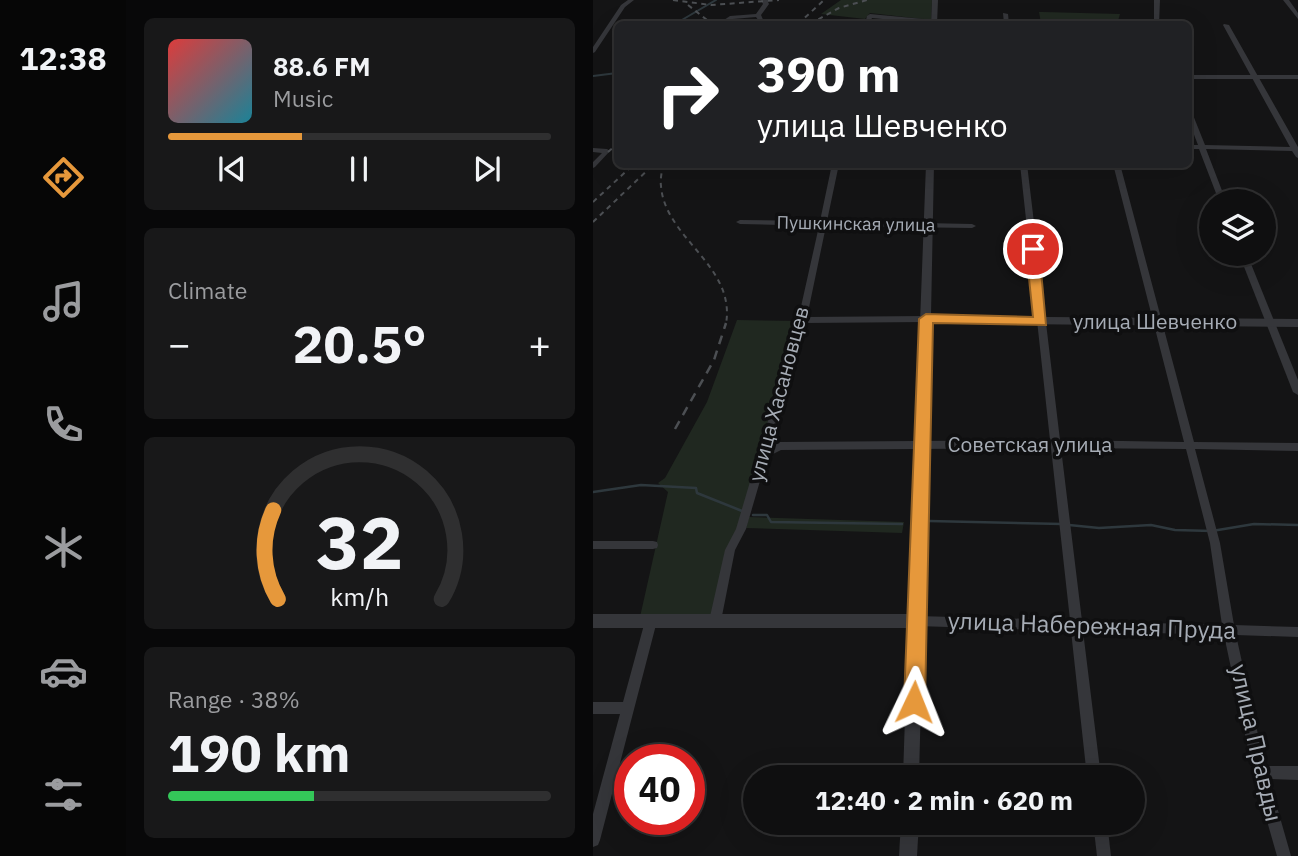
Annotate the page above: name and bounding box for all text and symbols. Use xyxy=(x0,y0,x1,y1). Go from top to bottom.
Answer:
text: 12:38 xyxy=(19,37,107,79)
text: 390 m xyxy=(757,42,901,105)
text: 88.6 FM xyxy=(273,49,371,83)
icon: right xyxy=(642,49,733,140)
text: Music xyxy=(273,83,333,113)
text: улица Шевченко xyxy=(757,104,1008,146)
icon: previous xyxy=(213,150,251,188)
icon: pause xyxy=(340,150,378,188)
icon: next xyxy=(468,150,506,188)
icon: directions xyxy=(39,153,88,202)
map controls xyxy=(1199,189,1276,266)
button: layers xyxy=(1199,189,1276,266)
street label: Пушкинская улица xyxy=(776,211,936,236)
pin xyxy=(1003,219,1063,279)
icon: arrive xyxy=(1014,230,1052,268)
text: Climate xyxy=(168,275,247,305)
icon: music xyxy=(39,277,88,326)
street label: улица Хасановцев xyxy=(741,303,815,485)
street label: улица Шевченко xyxy=(1073,307,1237,335)
text: 20.5° xyxy=(292,310,427,377)
text: − xyxy=(168,319,191,368)
text: + xyxy=(528,319,551,368)
icon: phone xyxy=(39,400,88,449)
street label: Советская улица xyxy=(948,430,1112,458)
text: 32 xyxy=(316,494,403,589)
icon: climate xyxy=(39,523,88,572)
text: km/h xyxy=(330,580,389,613)
street label: улица Набережная Пруда xyxy=(947,604,1237,646)
icon: car xyxy=(39,647,88,696)
street label: улица Правды xyxy=(1223,661,1291,825)
position arrow xyxy=(877,665,951,739)
text: Range · 38% xyxy=(168,684,300,714)
text: 190 km xyxy=(168,719,350,786)
speed limit sign: 40 xyxy=(614,744,705,835)
icon: filters xyxy=(39,770,88,819)
text: 12:40 · 2 min · 620 m xyxy=(815,783,1073,817)

